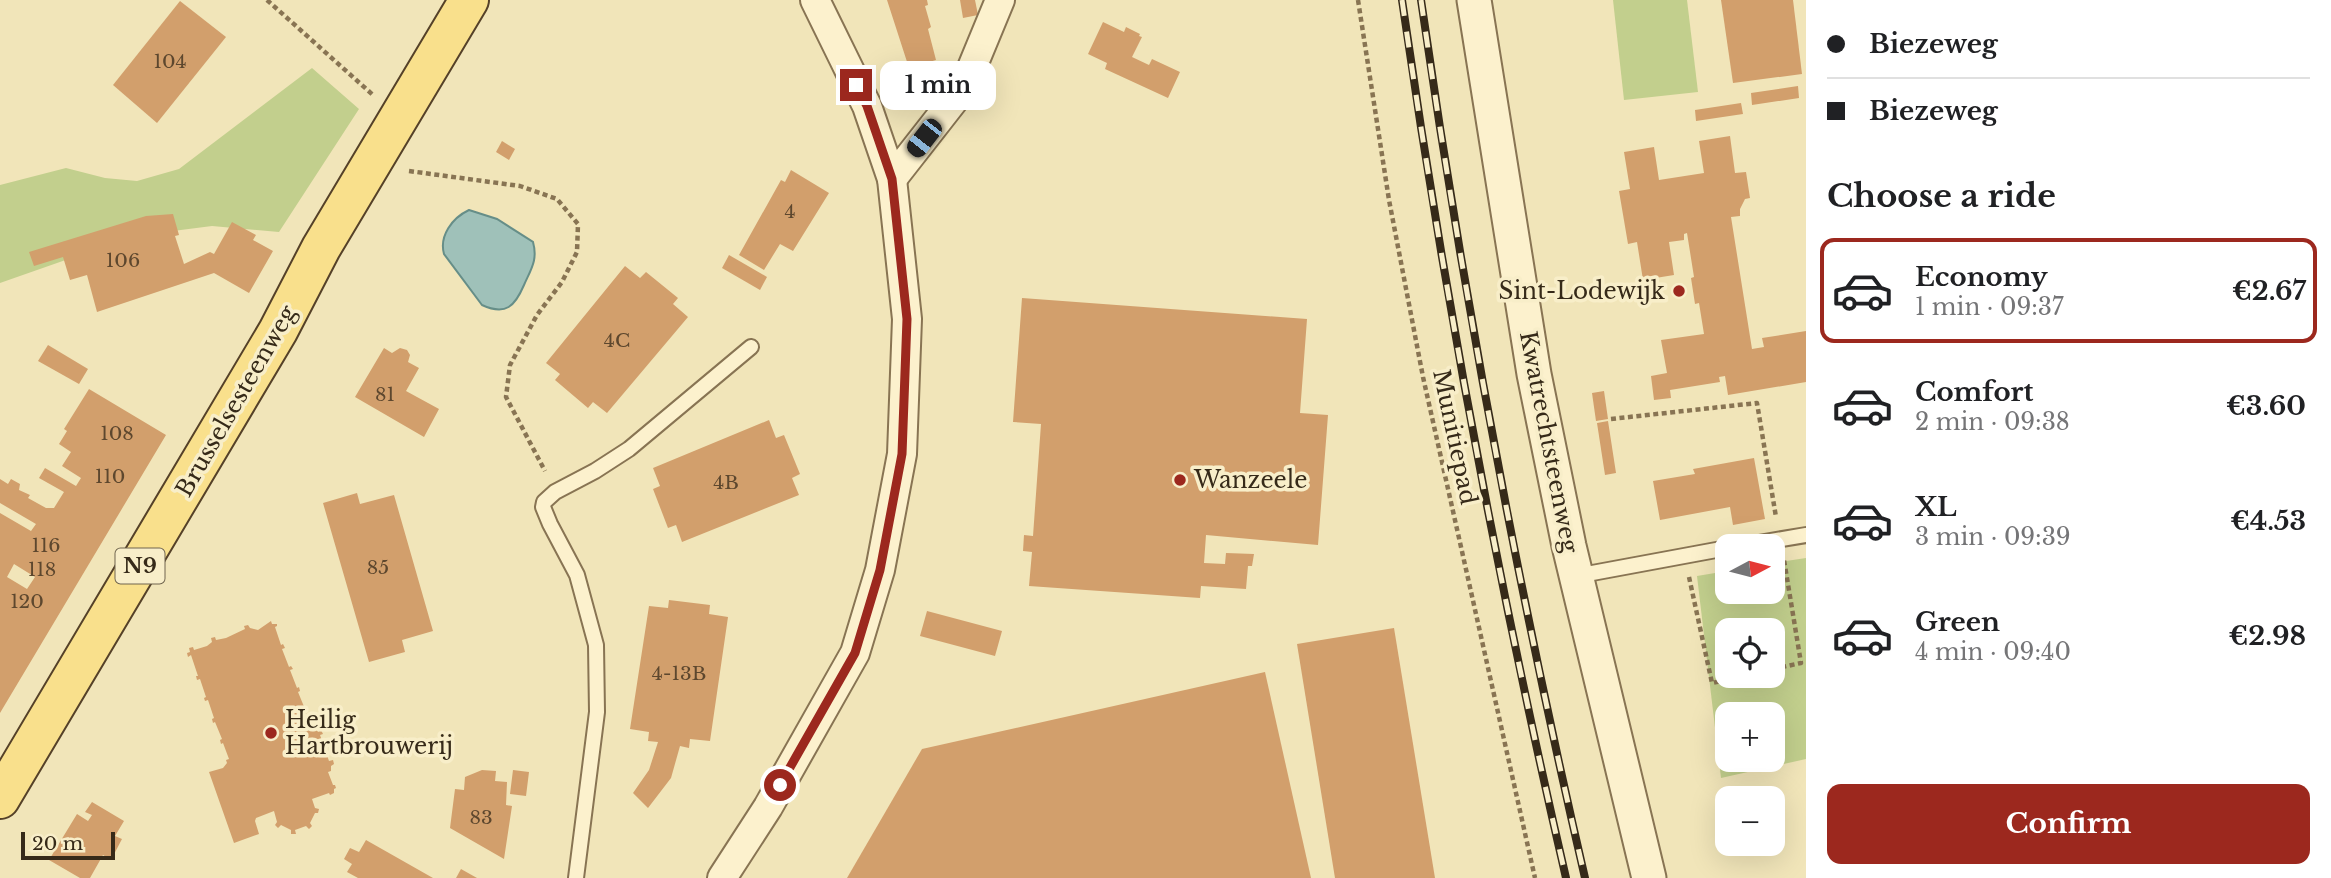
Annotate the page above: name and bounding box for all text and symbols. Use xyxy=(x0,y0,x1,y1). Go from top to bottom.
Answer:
text: Biezeweg xyxy=(1869,28,1998,60)
house number: 104 xyxy=(153,50,187,73)
callout: 1 min xyxy=(880,60,996,110)
route end xyxy=(840,69,872,101)
text: 1 min xyxy=(905,71,971,99)
text: Biezeweg xyxy=(1869,95,1998,127)
car xyxy=(903,115,946,161)
text: Choose a ride xyxy=(1827,176,2056,216)
house number: 4 xyxy=(784,200,796,223)
house number: 106 xyxy=(106,249,140,272)
icon: car xyxy=(1831,259,1894,322)
text: Economy xyxy=(1915,261,2048,293)
text: €2.67 xyxy=(2232,275,2306,307)
place label: Sint-Lodewijk xyxy=(1499,277,1666,305)
marker: Sint-Lodewijk xyxy=(1671,283,1687,299)
text: 1 min · 09:37 xyxy=(1915,293,2063,321)
street label: Brusselsesteenweg xyxy=(170,300,302,502)
house number: 4C xyxy=(604,329,630,352)
street label: Kwatrechtsteenweg xyxy=(1514,329,1584,555)
street label: Munitiepad xyxy=(1427,367,1483,507)
icon: car xyxy=(1831,374,1894,437)
text: Comfort xyxy=(1915,376,2033,408)
house number: 81 xyxy=(375,383,395,406)
text: €3.60 xyxy=(2226,390,2306,422)
text: 2 min · 09:38 xyxy=(1915,408,2070,436)
house number: 108 xyxy=(100,422,134,445)
house number: 110 xyxy=(95,465,125,488)
place label: Wanzeele xyxy=(1193,466,1307,494)
house number: 4B xyxy=(713,471,739,494)
marker: Wanzeele xyxy=(1172,472,1188,488)
icon: car xyxy=(1831,489,1894,552)
text: XL xyxy=(1915,491,1957,523)
text: €4.53 xyxy=(2230,505,2306,537)
text: 3 min · 09:39 xyxy=(1915,523,2071,551)
house number: 116 xyxy=(31,534,61,557)
north arrow xyxy=(1715,534,1785,604)
map controls xyxy=(1715,534,1785,856)
road number: N9 xyxy=(116,548,164,584)
house number: 85 xyxy=(367,556,389,579)
house number: 118 xyxy=(28,558,56,581)
house number: 120 xyxy=(10,590,44,613)
icon: car xyxy=(1831,604,1894,667)
text: Green xyxy=(1915,606,2000,638)
button: locate xyxy=(1715,618,1785,688)
text: €2.98 xyxy=(2228,620,2306,652)
text: 4 min · 09:40 xyxy=(1915,638,2071,666)
house number: 4-13B xyxy=(652,662,706,685)
button: + xyxy=(1715,702,1785,772)
place label: Heilig Hartbrouwerij xyxy=(285,706,453,760)
marker: Heilig Hartbrouwerij xyxy=(263,725,279,741)
route start xyxy=(764,769,796,801)
button: Confirm xyxy=(1827,784,2310,864)
button: − xyxy=(1715,786,1785,856)
house number: 83 xyxy=(469,806,493,829)
scale bar xyxy=(21,829,116,861)
text: 20 m xyxy=(32,832,83,855)

